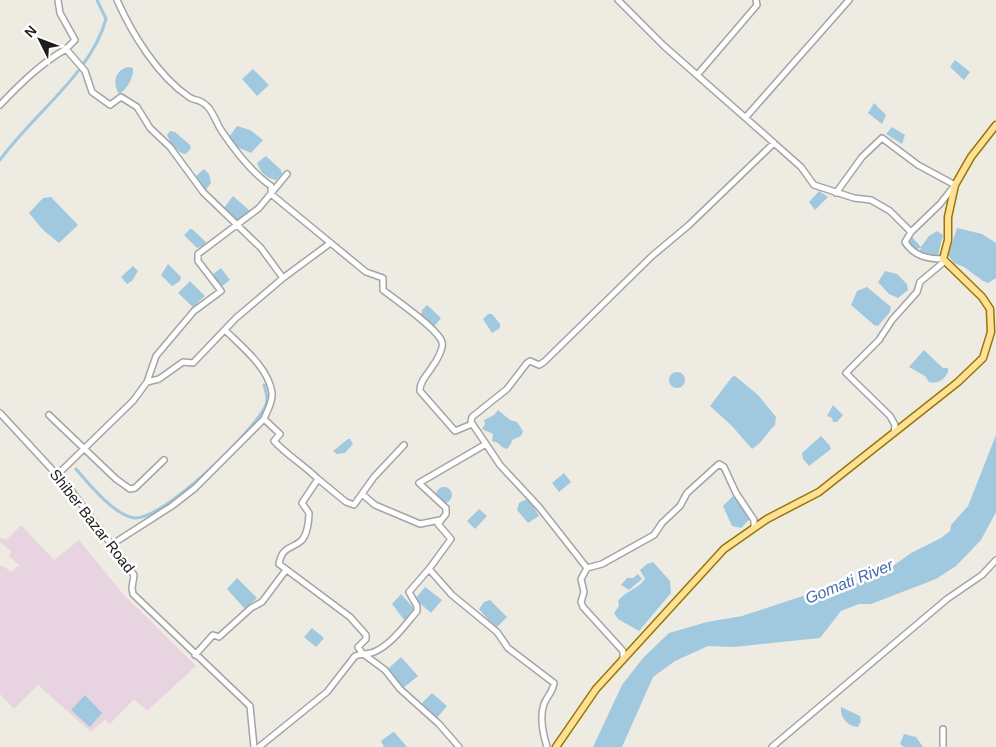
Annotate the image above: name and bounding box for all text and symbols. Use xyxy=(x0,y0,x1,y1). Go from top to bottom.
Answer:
north arrow xyxy=(15,15,65,65)
text: N xyxy=(21,22,40,40)
street label: Shiber Bazar Road xyxy=(47,466,138,576)
water label: Gomati River xyxy=(803,556,896,607)

